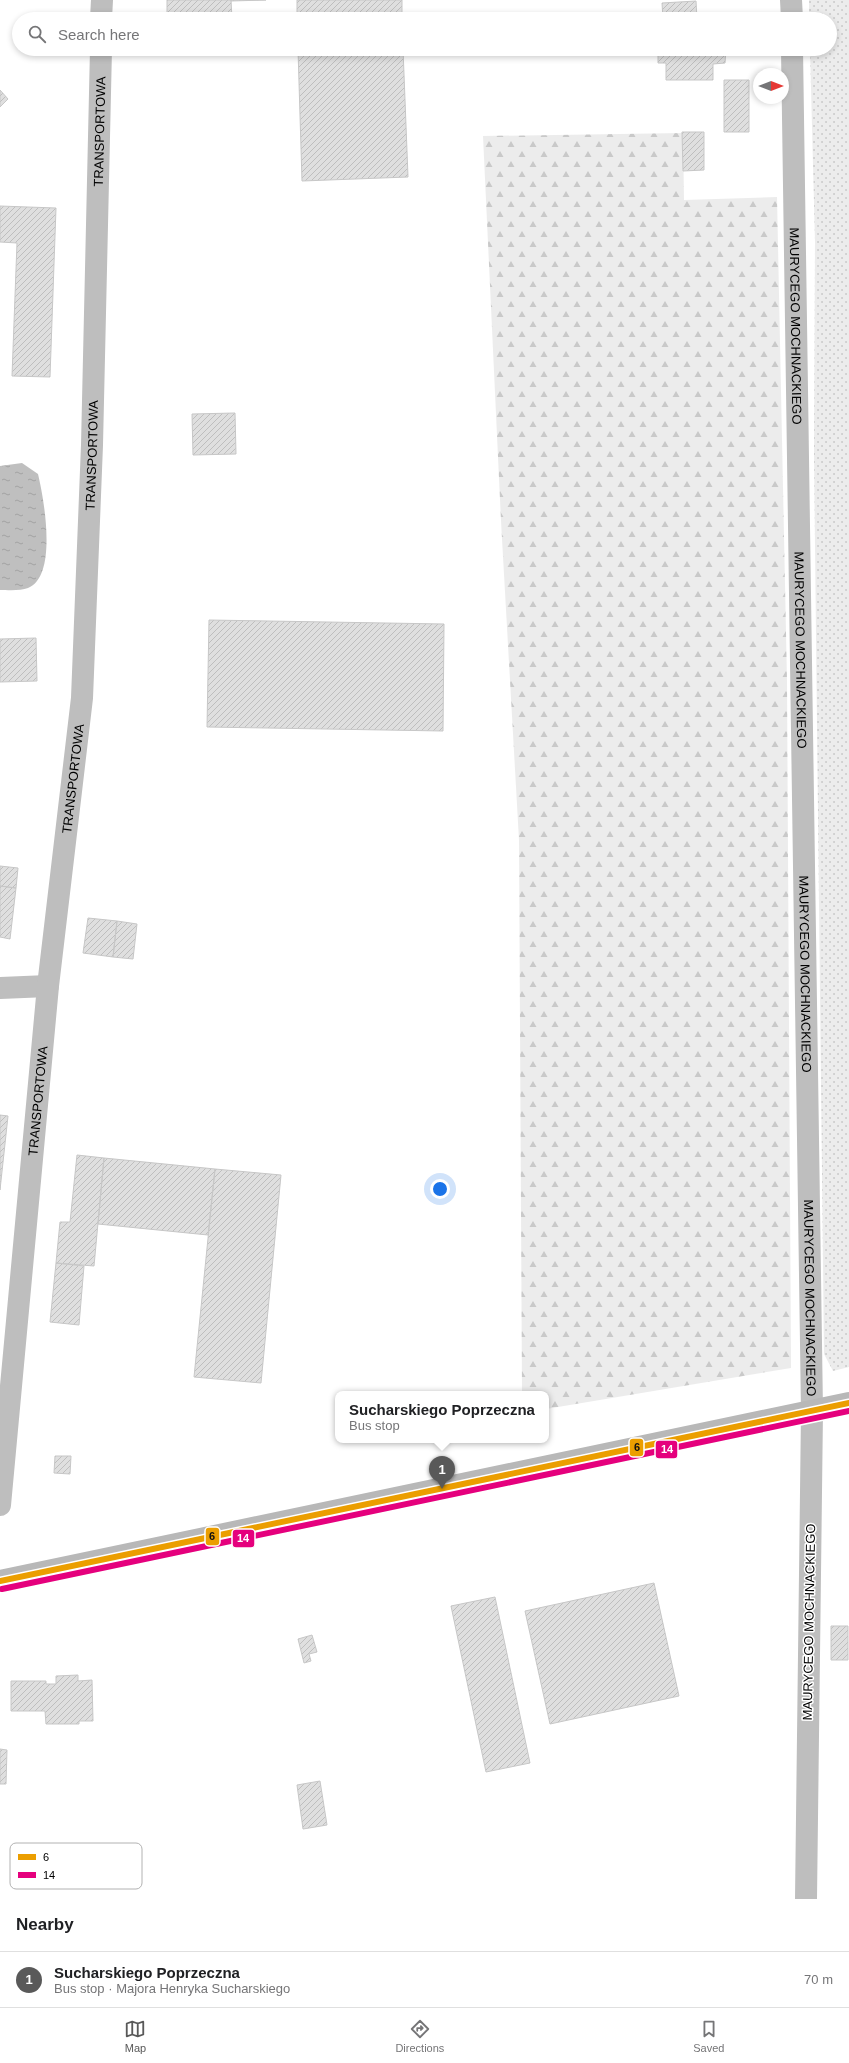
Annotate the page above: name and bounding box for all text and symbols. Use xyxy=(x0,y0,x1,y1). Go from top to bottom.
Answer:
search box xyxy=(12,12,837,56)
icon: search xyxy=(26,23,48,45)
text: Search here xyxy=(58,26,140,43)
north arrow xyxy=(753,68,789,104)
street label: TRANSPORTOWA xyxy=(90,76,108,187)
street label: MAURYCEGO MOCHNACKIEGO xyxy=(787,227,805,425)
street label: TRANSPORTOWA xyxy=(82,400,101,511)
street label: MAURYCEGO MOCHNACKIEGO xyxy=(792,551,810,749)
street label: TRANSPORTOWA xyxy=(59,723,86,834)
street label: MAURYCEGO MOCHNACKIEGO xyxy=(797,875,815,1073)
street label: TRANSPORTOWA xyxy=(25,1045,50,1156)
your location xyxy=(430,1179,450,1199)
street label: MAURYCEGO MOCHNACKIEGO xyxy=(801,1199,819,1397)
popup xyxy=(335,1391,549,1443)
text: Sucharskiego Poprzeczna xyxy=(349,1401,535,1418)
text: Bus stop xyxy=(349,1418,400,1433)
line badge: 6 xyxy=(629,1438,644,1457)
line badge: 14 xyxy=(655,1440,678,1459)
text: 6 xyxy=(634,1441,640,1453)
text: 14 xyxy=(661,1443,674,1455)
pin: 1 xyxy=(429,1456,455,1489)
street label: MAURYCEGO MOCHNACKIEGO xyxy=(800,1523,818,1721)
line badge: 6 xyxy=(205,1527,220,1546)
line badge: 14 xyxy=(232,1529,255,1548)
text: 6 xyxy=(209,1530,215,1542)
text: 14 xyxy=(237,1532,250,1544)
legend xyxy=(10,1843,142,1889)
text: 6 xyxy=(43,1851,49,1863)
text: 14 xyxy=(43,1869,55,1881)
text: Nearby xyxy=(16,1915,74,1934)
text: Sucharskiego Poprzeczna xyxy=(54,1964,240,1981)
text: 1 xyxy=(25,1972,33,1987)
text: 70 m xyxy=(804,1972,833,1987)
text: Bus stop · Majora Henryka Sucharskiego xyxy=(54,1981,290,1996)
tab: Map xyxy=(124,2018,146,2054)
tab: Directions xyxy=(395,2018,444,2054)
tab: Saved xyxy=(693,2018,724,2054)

